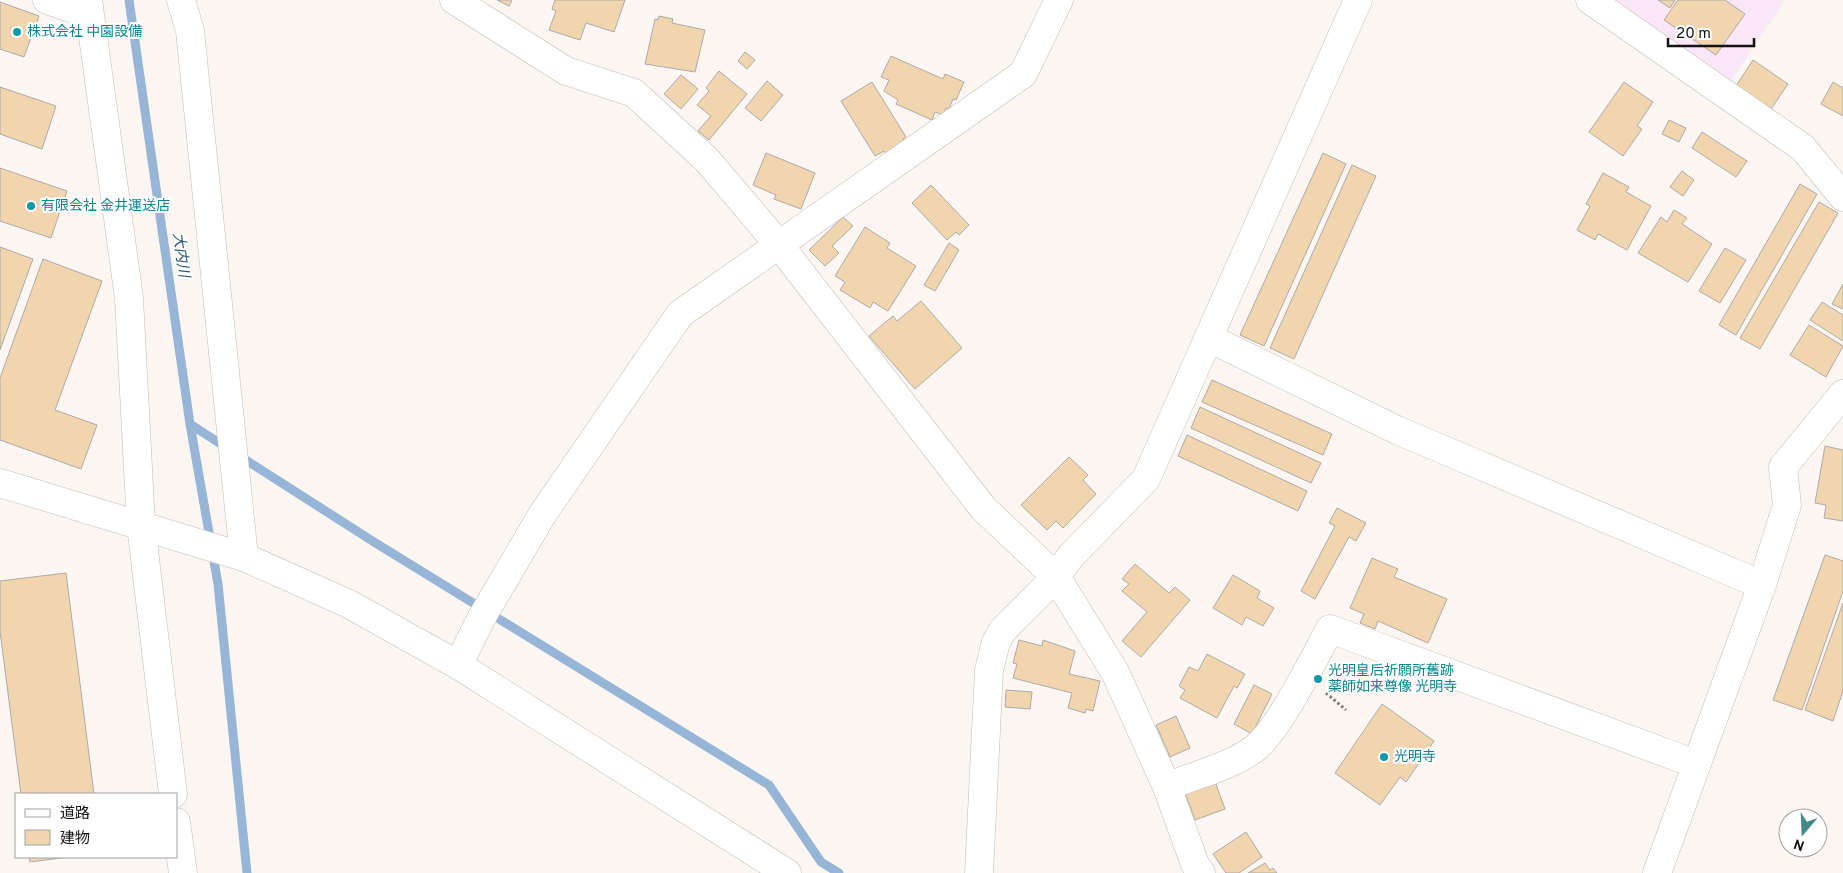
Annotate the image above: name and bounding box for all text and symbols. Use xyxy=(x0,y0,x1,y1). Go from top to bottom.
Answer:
scale bar xyxy=(1668,15,1754,47)
place label: 株式会社 中園設備 xyxy=(27,24,142,41)
text: 20 m xyxy=(1676,25,1711,44)
marker: 株式会社 中園設備 xyxy=(11,26,23,38)
place label: 有限会社 金井運送店 xyxy=(41,197,170,215)
marker: 有限会社 金井運送店 xyxy=(25,200,37,212)
water label: 大内川 xyxy=(167,231,193,281)
place label: 光明皇后祈願所舊跡 薬師如来尊像 光明寺 xyxy=(1328,663,1457,696)
marker: 光明皇后祈願所舊跡 薬師如来尊像 光明寺 xyxy=(1312,673,1324,685)
place label: 光明寺 xyxy=(1394,749,1436,766)
marker: 光明寺 xyxy=(1378,751,1390,763)
legend xyxy=(15,793,178,858)
text: 道路 xyxy=(60,805,90,824)
north arrow xyxy=(1778,808,1828,858)
text: 建物 xyxy=(60,830,90,849)
text: N xyxy=(1792,834,1807,854)

